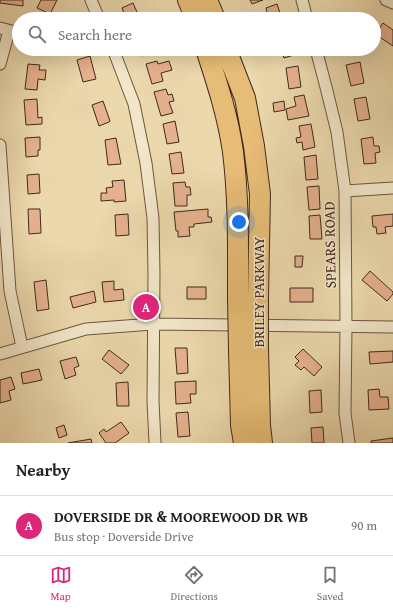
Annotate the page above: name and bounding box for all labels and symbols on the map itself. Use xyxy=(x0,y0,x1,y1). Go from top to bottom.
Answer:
street label: SPEARS ROAD xyxy=(318,201,341,289)
your location xyxy=(229,212,249,232)
street label: BRILEY PARKWAY xyxy=(248,236,269,348)
pin: A xyxy=(133,292,159,322)

